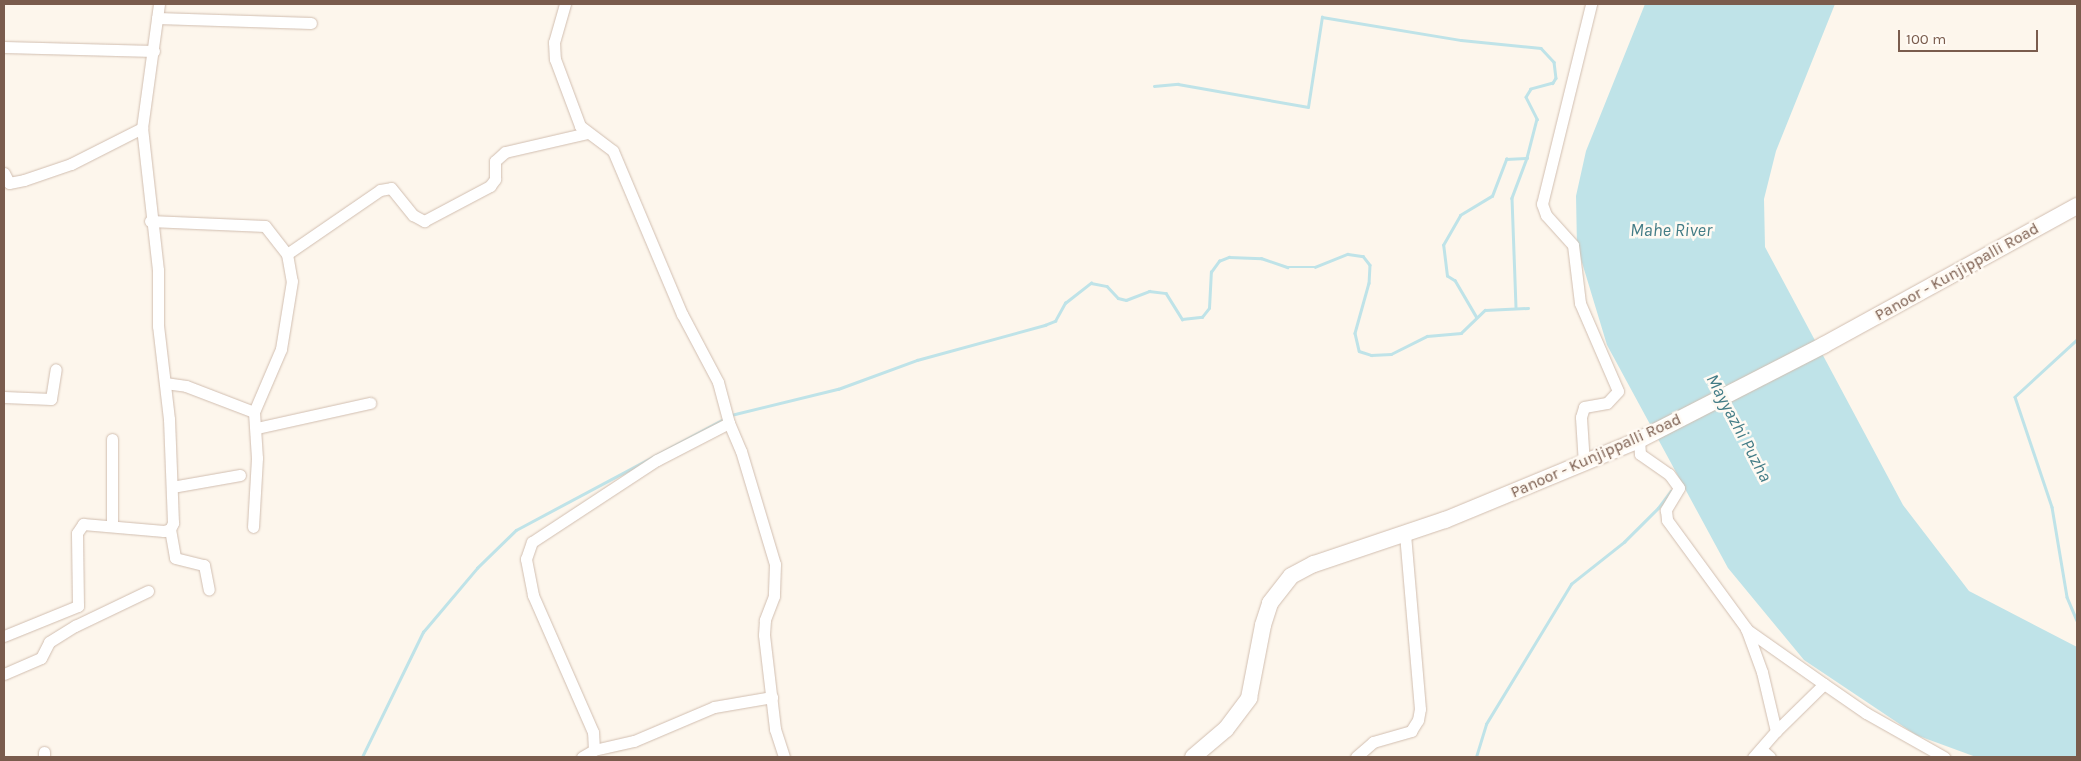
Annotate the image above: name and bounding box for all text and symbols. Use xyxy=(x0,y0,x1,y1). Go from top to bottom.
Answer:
scale bar xyxy=(1901,20,2041,52)
text: 100 m xyxy=(1906,30,1946,48)
water label: Mahe River xyxy=(1630,219,1712,241)
street label: Panoor - Kunjippalli Road xyxy=(1872,219,2042,325)
water label: Mayyazhi Puzha xyxy=(1702,370,1776,486)
street label: Panoor - Kunjippalli Road xyxy=(1508,410,1684,502)

